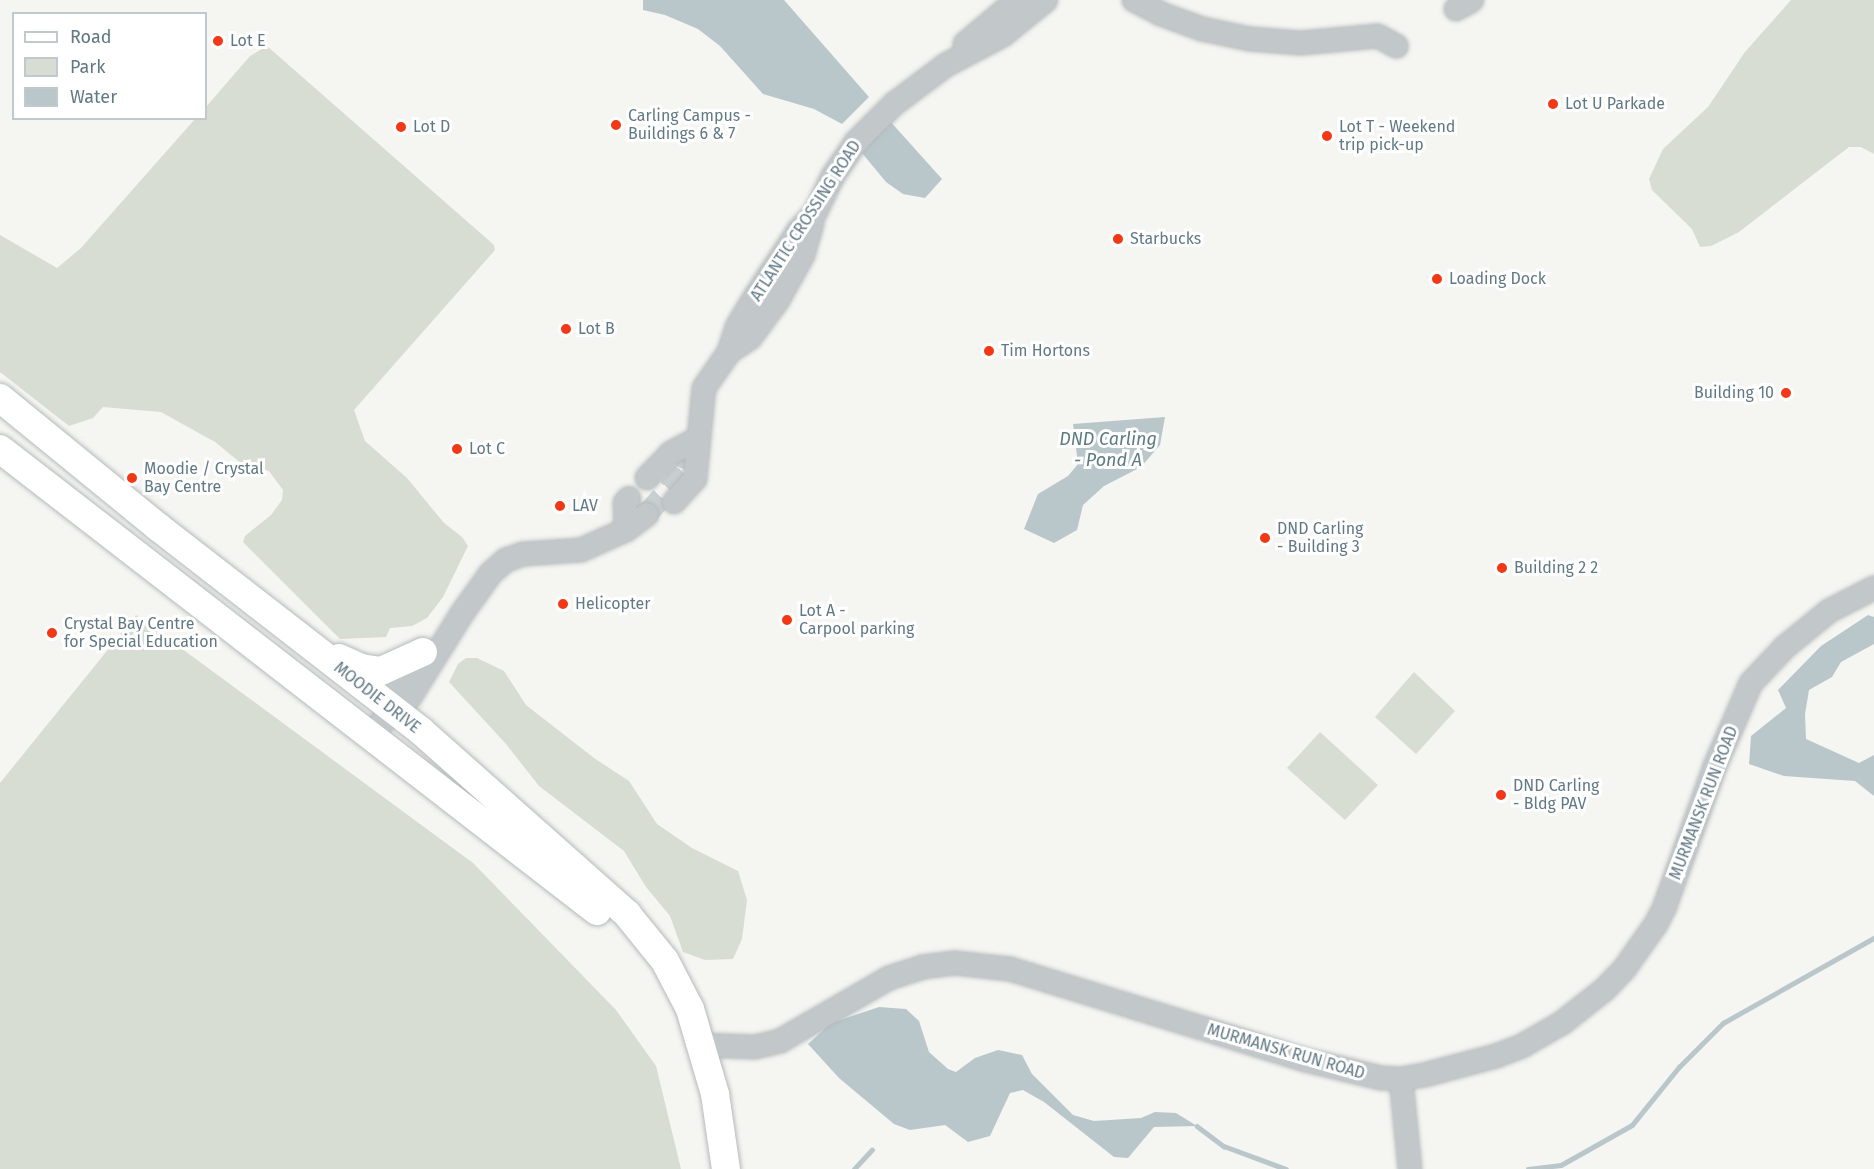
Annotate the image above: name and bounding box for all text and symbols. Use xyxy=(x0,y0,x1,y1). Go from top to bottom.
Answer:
legend xyxy=(12,12,207,120)
text: Road xyxy=(70,26,112,48)
place label: Lot E xyxy=(230,31,265,51)
marker: Lot E xyxy=(211,34,225,48)
text: Park xyxy=(70,56,105,78)
text: Water xyxy=(70,86,117,108)
place label: Lot U Parkade xyxy=(1565,94,1665,114)
marker: Lot U Parkade xyxy=(1546,97,1560,111)
place label: Carling Campus - Buildings 6 & 7 xyxy=(628,106,751,144)
place label: Lot D xyxy=(413,117,450,137)
place label: Lot T - Weekend trip pick-up xyxy=(1339,117,1455,155)
marker: Carling Campus - Buildings 6 & 7 xyxy=(609,118,623,132)
marker: Lot D xyxy=(394,120,408,134)
marker: Lot T - Weekend trip pick-up xyxy=(1320,129,1334,143)
street label: ATLANTIC CROSSING ROAD xyxy=(747,137,865,305)
place label: Starbucks xyxy=(1130,229,1201,249)
marker: Starbucks xyxy=(1111,232,1125,246)
place label: Loading Dock xyxy=(1449,269,1546,289)
marker: Loading Dock xyxy=(1430,272,1444,286)
place label: Lot B xyxy=(578,319,615,339)
marker: Lot B xyxy=(559,322,573,336)
place label: Tim Hortons xyxy=(1001,341,1090,361)
marker: Tim Hortons xyxy=(982,344,996,358)
place label: Building 10 xyxy=(1694,383,1774,403)
marker: Building 10 xyxy=(1779,386,1793,400)
water label: DND Carling - Pond A xyxy=(1059,429,1157,472)
place label: Lot C xyxy=(469,439,505,459)
marker: Lot C xyxy=(450,442,464,456)
place label: Moodie / Crystal Bay Centre xyxy=(144,459,264,497)
marker: Moodie / Crystal Bay Centre xyxy=(125,471,139,485)
place label: LAV xyxy=(572,496,598,516)
marker: LAV xyxy=(553,499,567,513)
place label: DND Carling - Building 3 xyxy=(1277,519,1363,557)
marker: DND Carling - Building 3 xyxy=(1258,531,1272,545)
place label: Building 2 2 xyxy=(1514,558,1598,578)
marker: Building 2 2 xyxy=(1495,561,1509,575)
place label: Helicopter xyxy=(575,594,650,614)
marker: Helicopter xyxy=(556,597,570,611)
place label: Lot A - Carpool parking xyxy=(799,601,914,639)
marker: Lot A - Carpool parking xyxy=(780,613,794,627)
place label: Crystal Bay Centre for Special Education xyxy=(64,614,218,652)
marker: Crystal Bay Centre for Special Education xyxy=(45,626,59,640)
street label: MOODIE DRIVE xyxy=(330,658,424,738)
street label: MURMANSK RUN ROAD xyxy=(1666,724,1742,882)
place label: DND Carling - Bldg PAV xyxy=(1513,776,1599,814)
marker: DND Carling - Bldg PAV xyxy=(1494,788,1508,802)
street label: MURMANSK RUN ROAD xyxy=(1205,1020,1367,1084)

